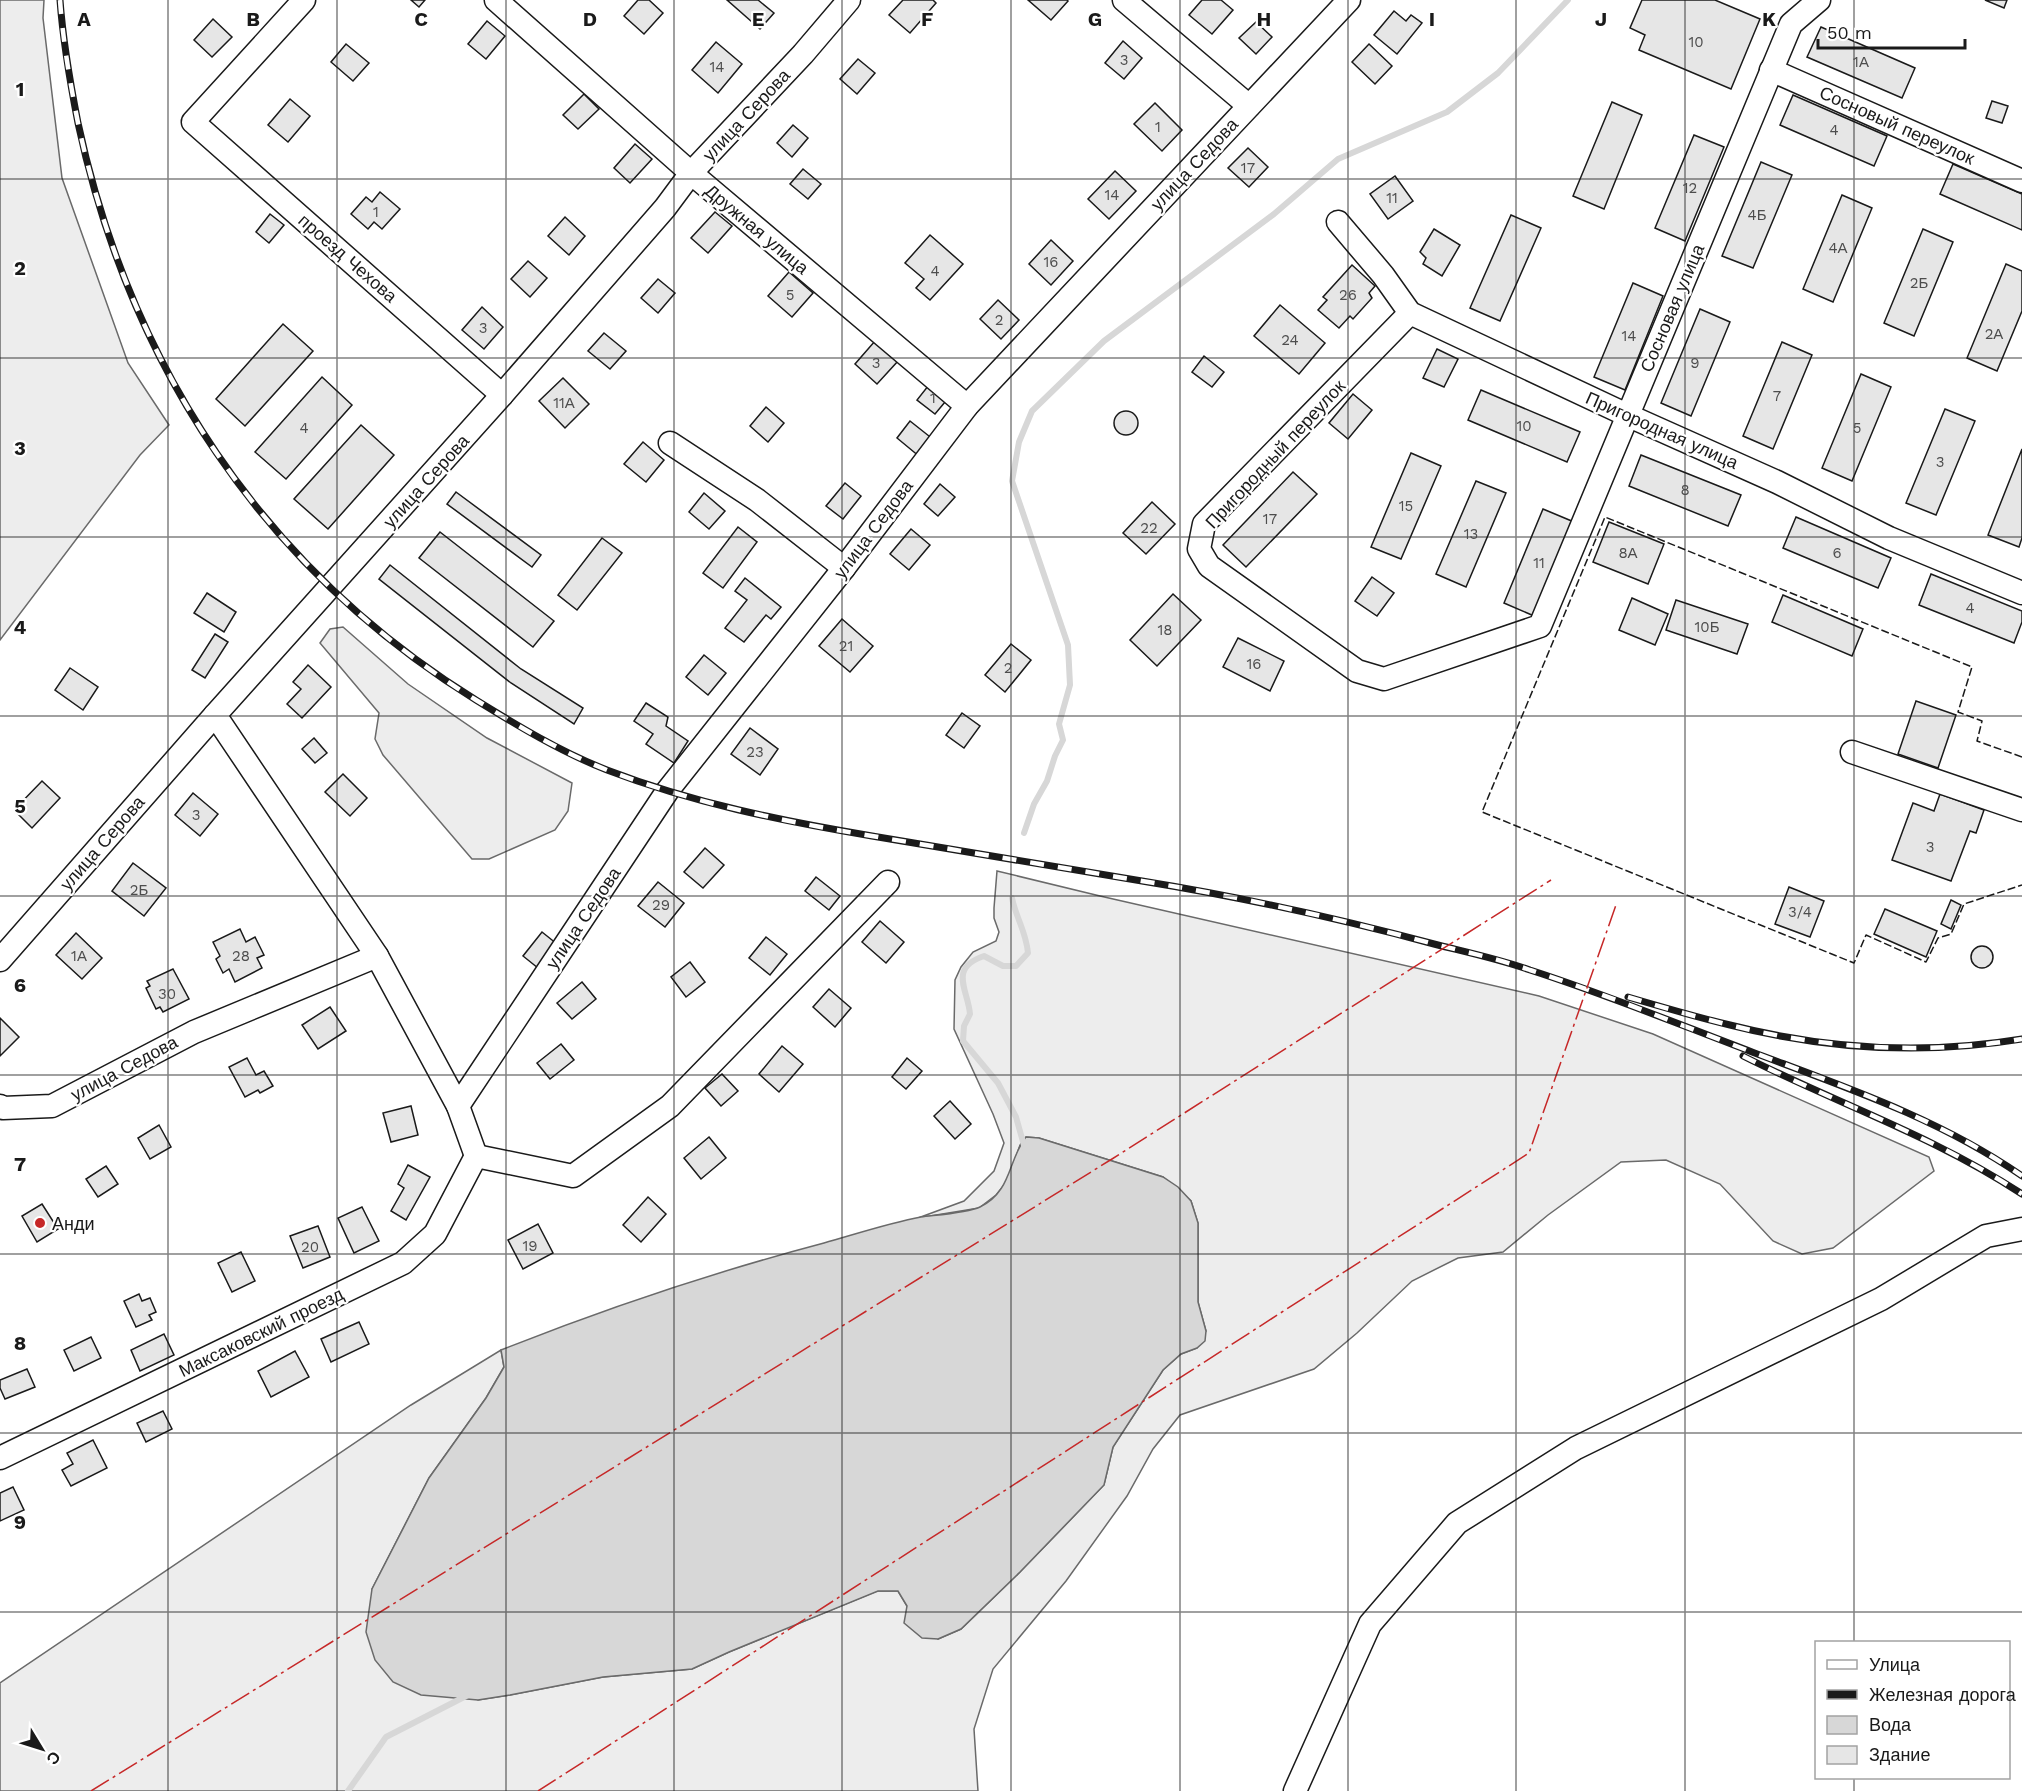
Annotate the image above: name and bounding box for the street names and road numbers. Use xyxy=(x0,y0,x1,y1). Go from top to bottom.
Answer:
street label: улица Серова xyxy=(698,64,795,165)
street label: Сосновый переулок xyxy=(1816,81,1978,169)
street label: улица Седова xyxy=(1146,113,1243,214)
street label: Дружная улица xyxy=(701,180,814,279)
street label: проезд Чехова xyxy=(294,210,402,307)
street label: Сосновая улица xyxy=(1636,240,1709,375)
street label: Пригородный переулок xyxy=(1201,375,1349,533)
street label: Пригородная улица xyxy=(1583,387,1742,473)
street label: улица Серова xyxy=(379,429,474,532)
street label: улица Седова xyxy=(829,475,918,582)
street label: улица Серова xyxy=(55,791,149,894)
street label: улица Седова xyxy=(541,862,625,973)
street label: улица Седова xyxy=(67,1031,182,1105)
street label: Максаковский проезд xyxy=(175,1283,347,1381)

